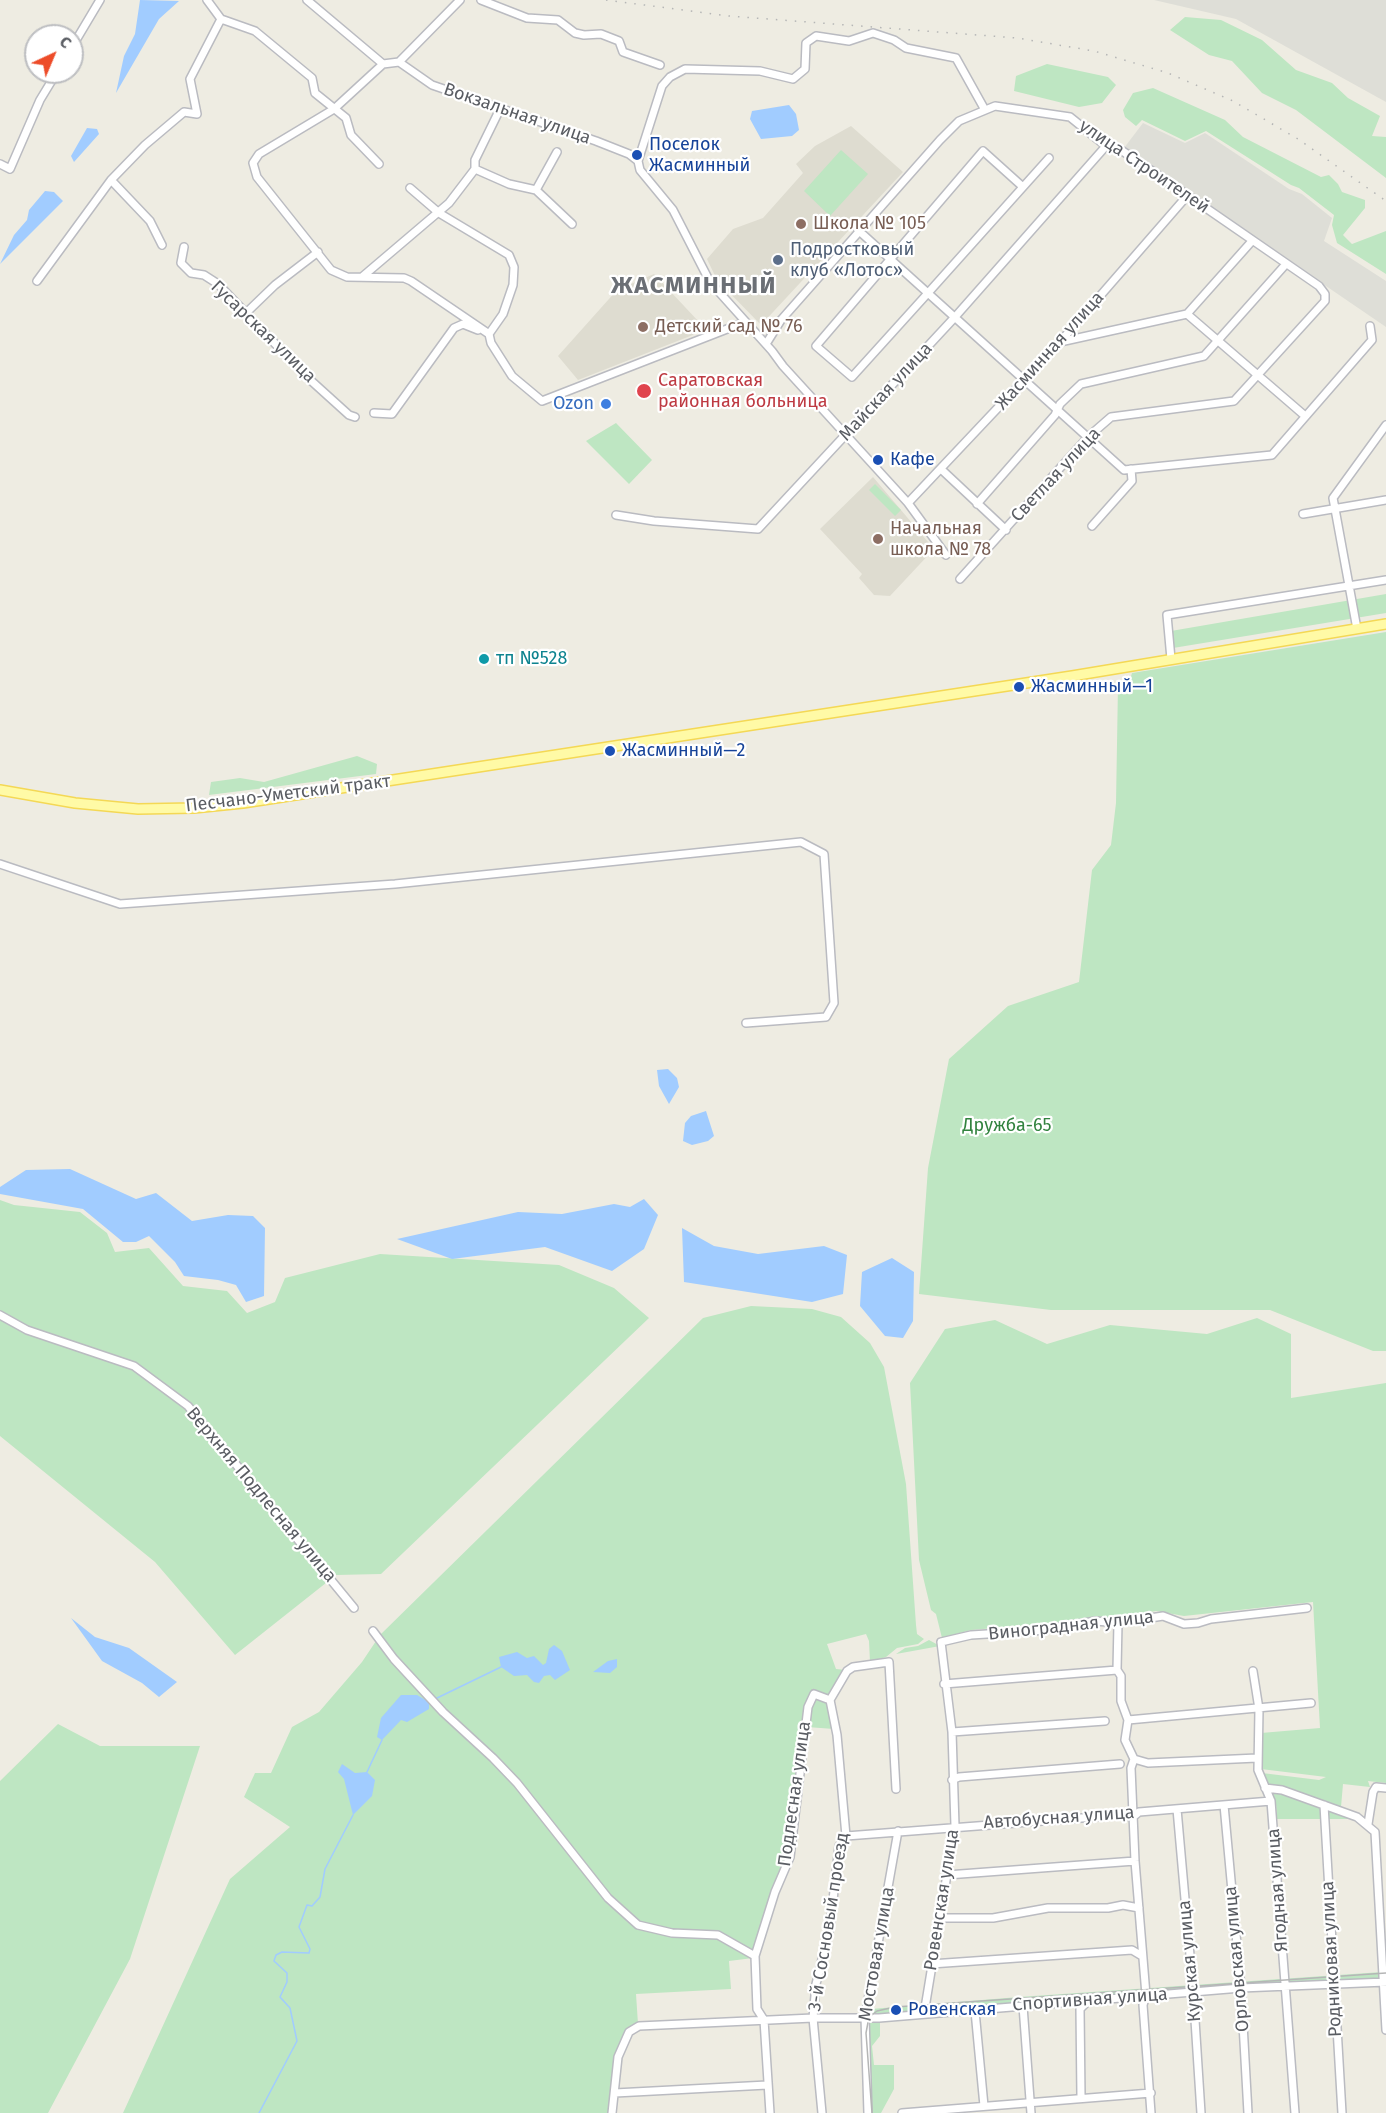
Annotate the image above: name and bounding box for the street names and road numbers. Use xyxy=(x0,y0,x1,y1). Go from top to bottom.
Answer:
street label: Вокзальная улица xyxy=(441,79,593,149)
street label: улица Строителей xyxy=(1075,115,1213,219)
street label: Гусарская улица xyxy=(206,276,320,388)
street label: Жасминная улица xyxy=(991,287,1109,415)
street label: Майская улица xyxy=(835,338,937,446)
street label: Светлая улица xyxy=(1007,423,1105,527)
street label: Песчано-Уметский тракт xyxy=(184,771,392,817)
street label: Верхняя Подлесная улица xyxy=(181,1403,341,1587)
street label: Виноградная улица xyxy=(987,1607,1155,1645)
street label: Подлесная улица xyxy=(774,1720,816,1868)
street label: Автобусная улица xyxy=(983,1802,1135,1834)
street label: Ягодная улица xyxy=(1263,1827,1293,1953)
street label: Ровенская улица xyxy=(920,1828,964,1972)
street label: 3-й Сосновый проезд xyxy=(804,1831,854,2013)
street label: Родниковая улица xyxy=(1317,1881,1347,2037)
street label: Мостовая улица xyxy=(855,1885,899,2023)
street label: Орловская улица xyxy=(1220,1885,1254,2033)
street label: Курская улица xyxy=(1174,1899,1206,2023)
street label: Спортивная улица xyxy=(1012,1984,1168,2016)

